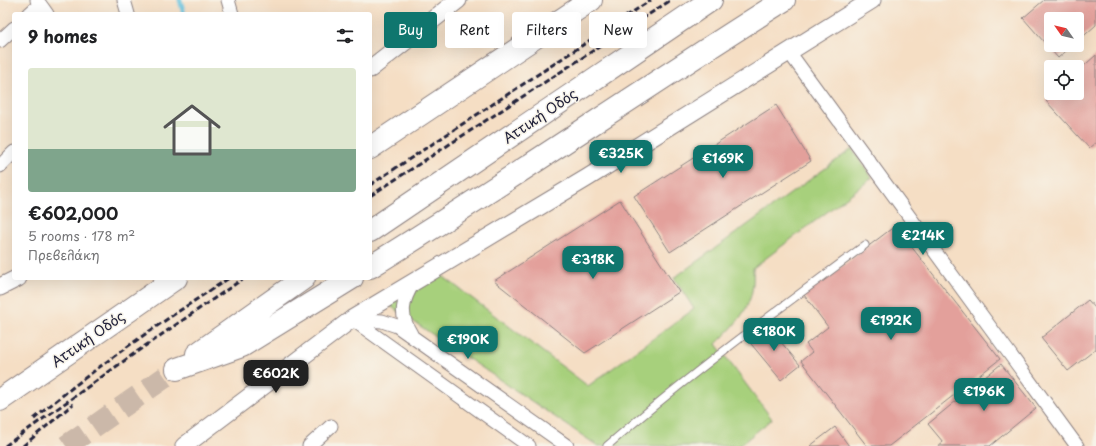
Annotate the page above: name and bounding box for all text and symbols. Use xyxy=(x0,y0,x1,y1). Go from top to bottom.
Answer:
chip: Buy xyxy=(384,12,437,48)
chip: Rent xyxy=(445,12,504,48)
chip: Filters xyxy=(512,12,581,48)
chip: New xyxy=(589,12,647,48)
north arrow xyxy=(1044,12,1084,52)
map controls xyxy=(1044,12,1084,100)
text: 9 homes xyxy=(28,23,97,49)
icon: filters xyxy=(334,25,356,47)
button: locate xyxy=(1044,60,1084,100)
street label: Αττική Οδός xyxy=(498,83,581,148)
icon: home xyxy=(156,94,228,166)
pin: €325K xyxy=(593,140,649,174)
text: €325K xyxy=(598,143,644,162)
pin: €169K xyxy=(695,145,751,179)
text: €169K xyxy=(702,148,744,167)
text: €602,000 xyxy=(28,200,118,226)
pin: €214K xyxy=(895,222,951,256)
text: €214K xyxy=(901,225,945,244)
text: 5 rooms · 178 m² xyxy=(28,226,135,245)
text: Πρεβελάκη xyxy=(28,245,100,264)
pin: €318K xyxy=(565,246,621,280)
text: €318K xyxy=(571,249,615,268)
street label: Αττική Οδός xyxy=(47,305,129,372)
pin: €192K xyxy=(863,307,919,341)
text: €192K xyxy=(870,310,912,329)
pin: €180K xyxy=(746,318,802,352)
text: €180K xyxy=(752,321,796,340)
pin: €190K xyxy=(440,326,496,360)
text: €190K xyxy=(447,329,489,348)
pin: €602K xyxy=(248,360,304,394)
text: €602K xyxy=(252,363,300,382)
pin: €196K xyxy=(956,378,1012,412)
text: €196K xyxy=(963,381,1005,400)

